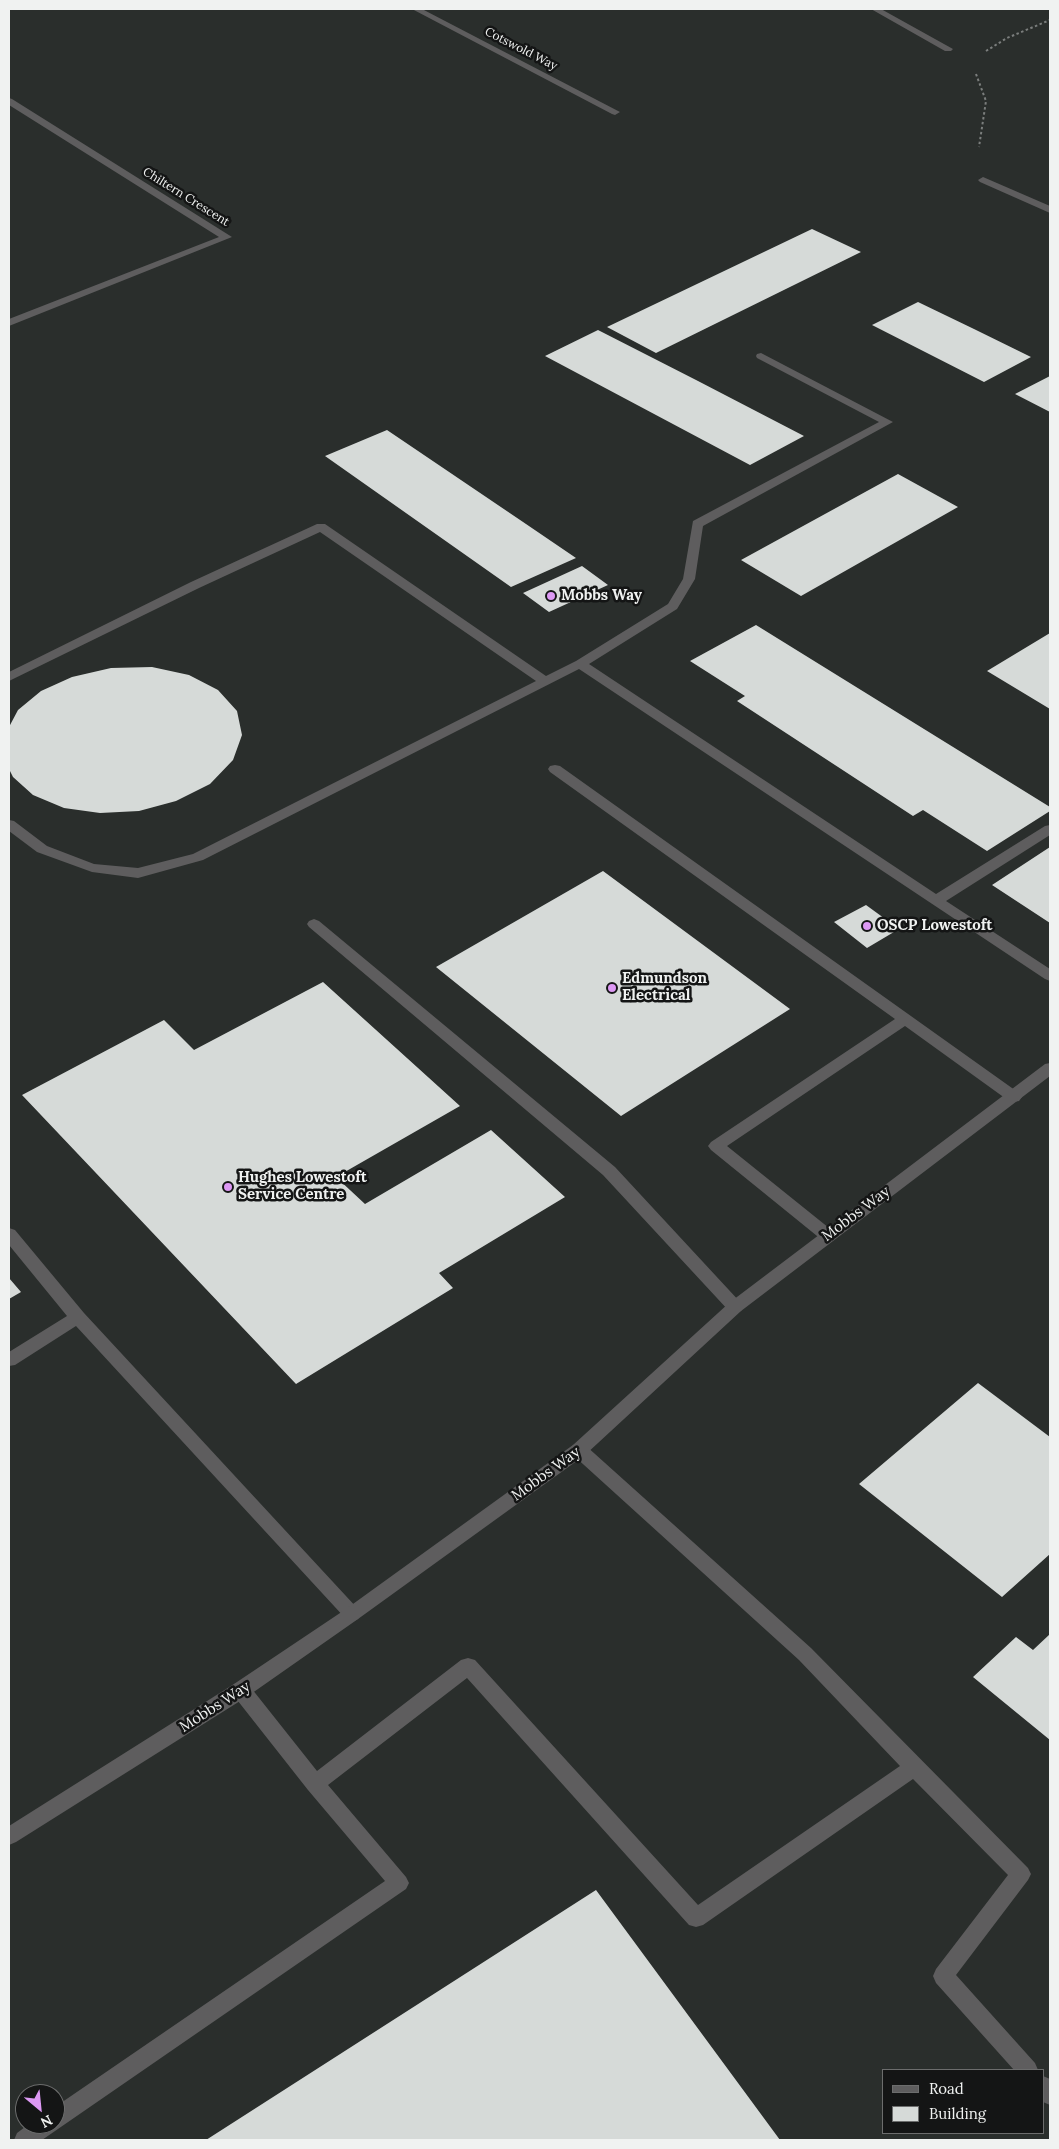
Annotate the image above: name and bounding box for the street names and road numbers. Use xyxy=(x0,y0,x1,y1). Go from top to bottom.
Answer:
street label: Cotswold Way xyxy=(482,25,560,73)
street label: Chiltern Crescent xyxy=(140,165,232,229)
street label: Mobbs Way xyxy=(818,1183,894,1245)
street label: Mobbs Way xyxy=(508,1443,584,1505)
street label: Mobbs Way xyxy=(176,1677,254,1737)

